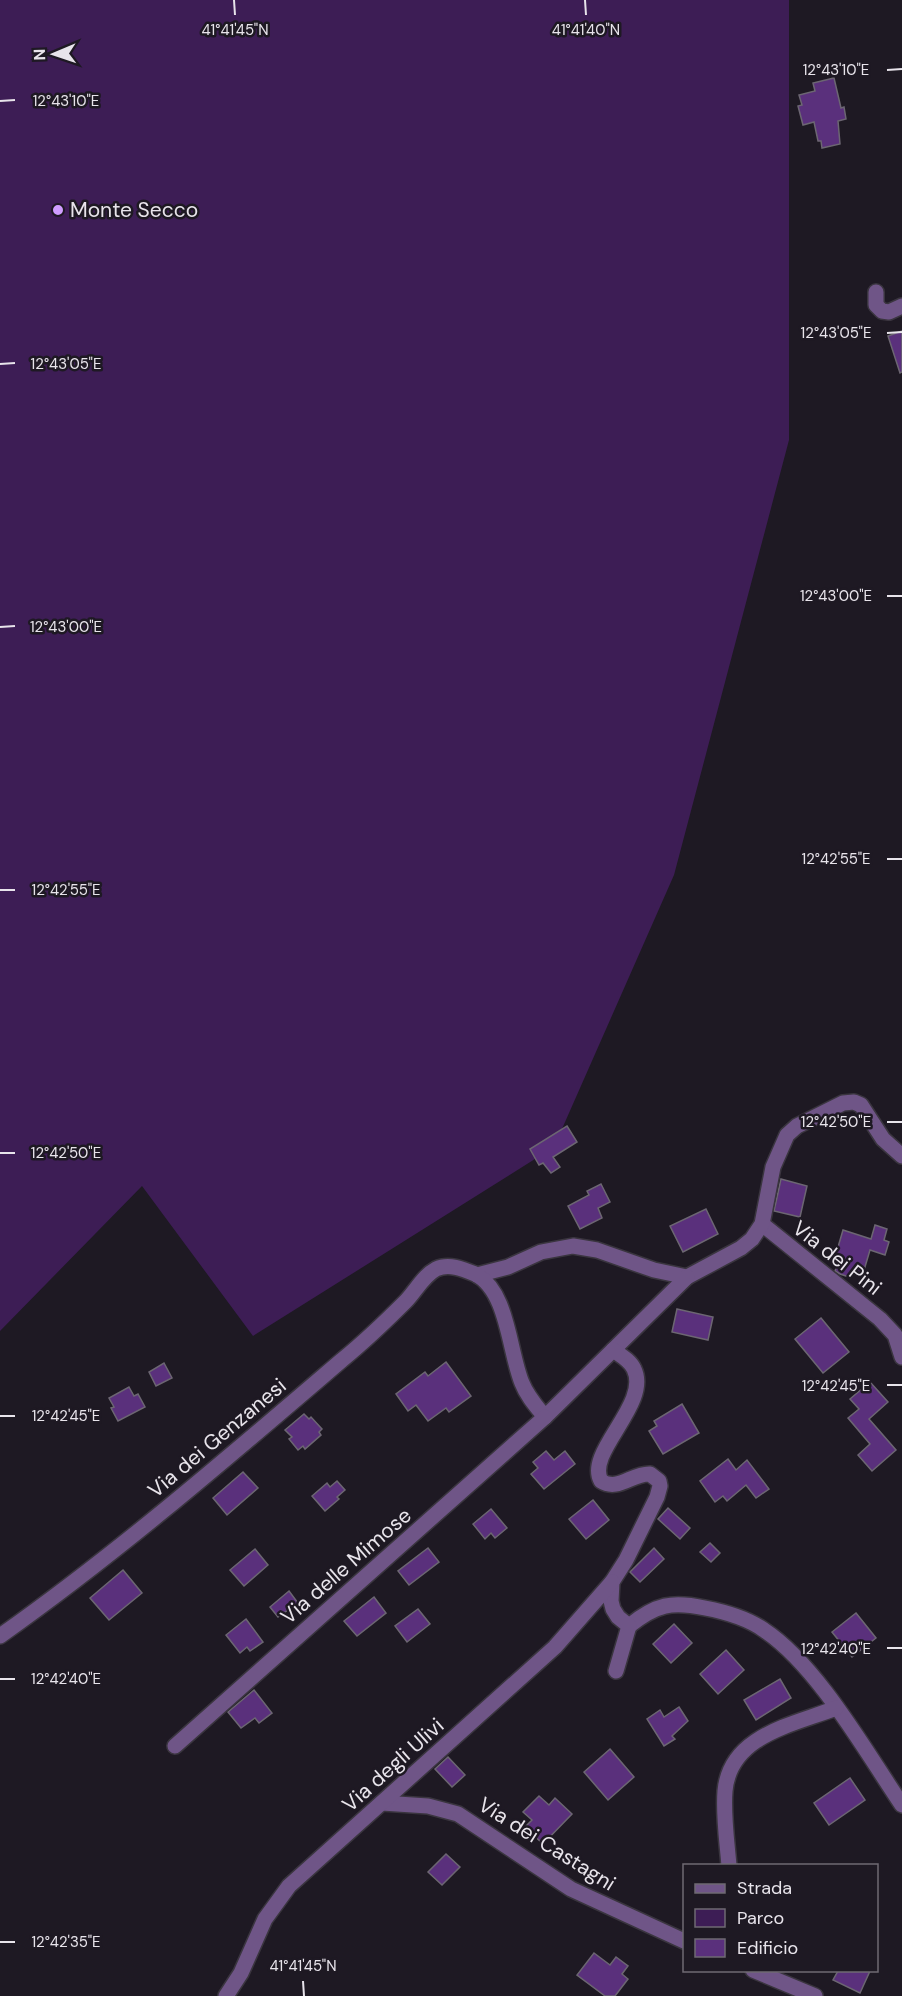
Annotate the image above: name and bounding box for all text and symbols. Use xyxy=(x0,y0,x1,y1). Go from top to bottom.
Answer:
text: 41°41'45"N xyxy=(201,20,269,40)
text: 41°41'40"N xyxy=(552,20,620,40)
north arrow xyxy=(24,24,84,84)
text: N xyxy=(29,48,50,61)
text: 12°43'10"E xyxy=(803,60,869,80)
text: 12°43'10"E xyxy=(33,91,99,111)
place label: Monte Secco xyxy=(70,196,198,224)
marker: Monte Secco xyxy=(51,203,65,217)
text: 12°43'05"E xyxy=(801,323,871,343)
text: 12°43'05"E xyxy=(31,354,101,374)
text: 12°43'00"E xyxy=(800,586,872,606)
text: 12°43'00"E xyxy=(30,617,102,637)
text: 12°42'55"E xyxy=(801,849,871,869)
text: 12°42'55"E xyxy=(31,880,101,900)
text: 12°42'50"E xyxy=(801,1112,871,1132)
text: 12°42'50"E xyxy=(31,1143,101,1163)
street label: Via dei Pini xyxy=(787,1214,887,1302)
street label: Via dei Genzanesi xyxy=(142,1372,292,1504)
text: 12°42'45"E xyxy=(802,1376,870,1396)
text: 12°42'45"E xyxy=(32,1406,100,1426)
street label: Via delle Mimose xyxy=(275,1501,417,1631)
text: 12°42'40"E xyxy=(801,1639,871,1659)
text: 12°42'40"E xyxy=(31,1669,101,1689)
street label: Via degli Ulivi xyxy=(336,1712,450,1818)
street label: Via dei Castagni xyxy=(473,1791,621,1897)
legend xyxy=(683,1864,878,1972)
text: Strada xyxy=(737,1876,792,1900)
text: Parco xyxy=(737,1906,784,1930)
text: 12°42'35"E xyxy=(31,1932,101,1952)
text: Edificio xyxy=(737,1936,798,1960)
text: 41°41'45"N xyxy=(269,1956,337,1976)

